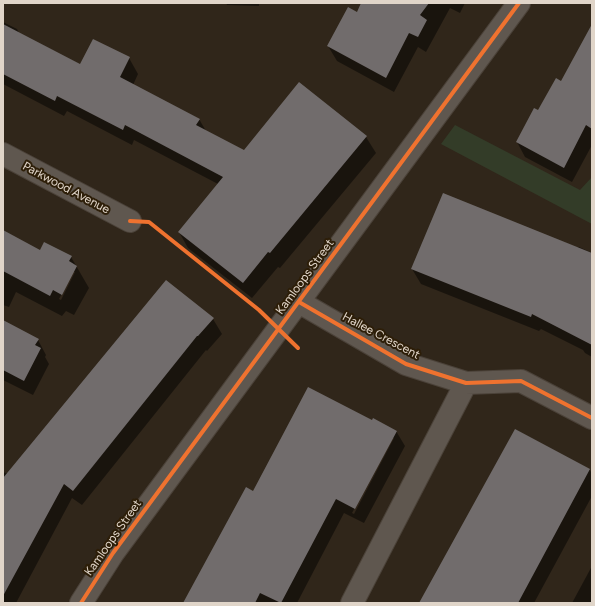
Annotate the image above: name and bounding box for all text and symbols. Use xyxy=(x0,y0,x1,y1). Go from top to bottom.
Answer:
street label: Parkwood Avenue xyxy=(20,159,112,217)
street label: Kamloops Street xyxy=(273,237,337,317)
street label: Hallee Crescent xyxy=(340,310,422,362)
street label: Kamloops Street xyxy=(81,497,145,579)

